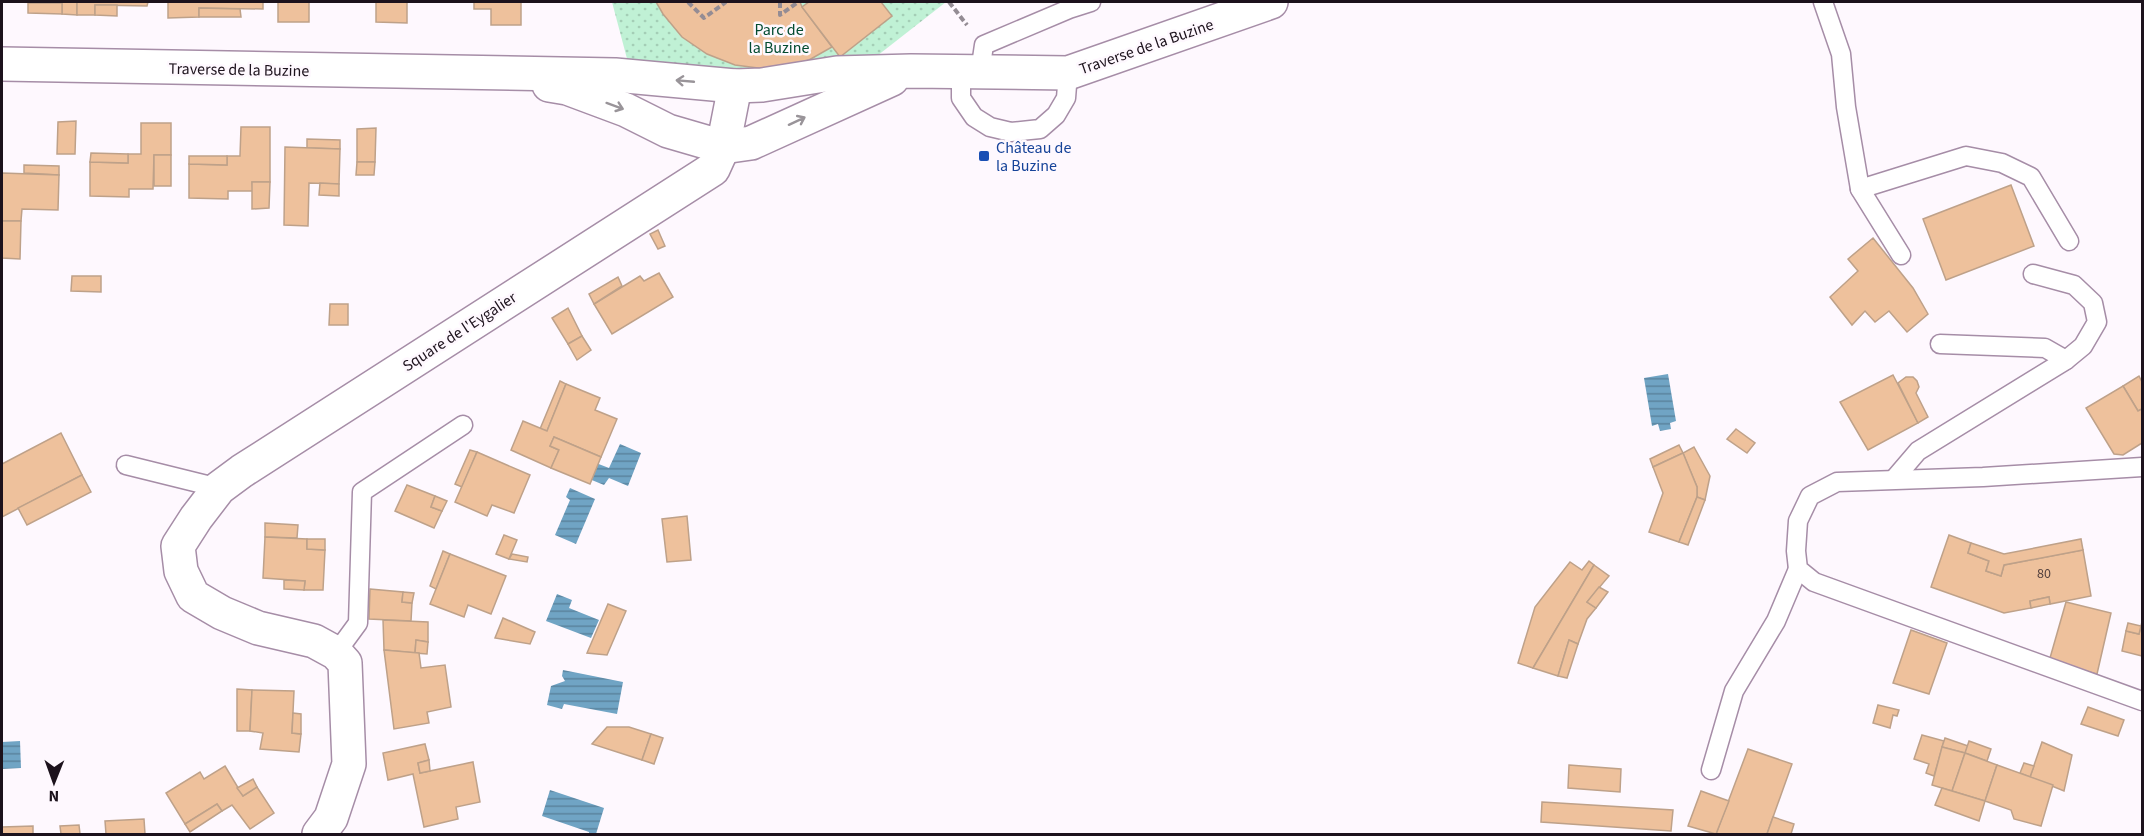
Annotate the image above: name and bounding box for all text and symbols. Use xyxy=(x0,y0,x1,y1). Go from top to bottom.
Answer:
street label: Traverse de la Buzine xyxy=(1076,14,1216,80)
park label: Parc de la Buzine xyxy=(749,19,809,59)
street label: Traverse de la Buzine xyxy=(168,58,310,82)
one-way arrow xyxy=(676,75,696,86)
one-way arrow xyxy=(605,101,624,112)
one-way arrow xyxy=(787,115,805,127)
place label: Château de la Buzine xyxy=(996,137,1071,177)
marker: Château de la Buzine xyxy=(977,149,991,163)
street label: Square de l'Eygalier xyxy=(398,286,521,377)
house number: 80 xyxy=(2037,564,2051,584)
north arrow xyxy=(24,752,84,812)
text: N xyxy=(48,785,59,807)

